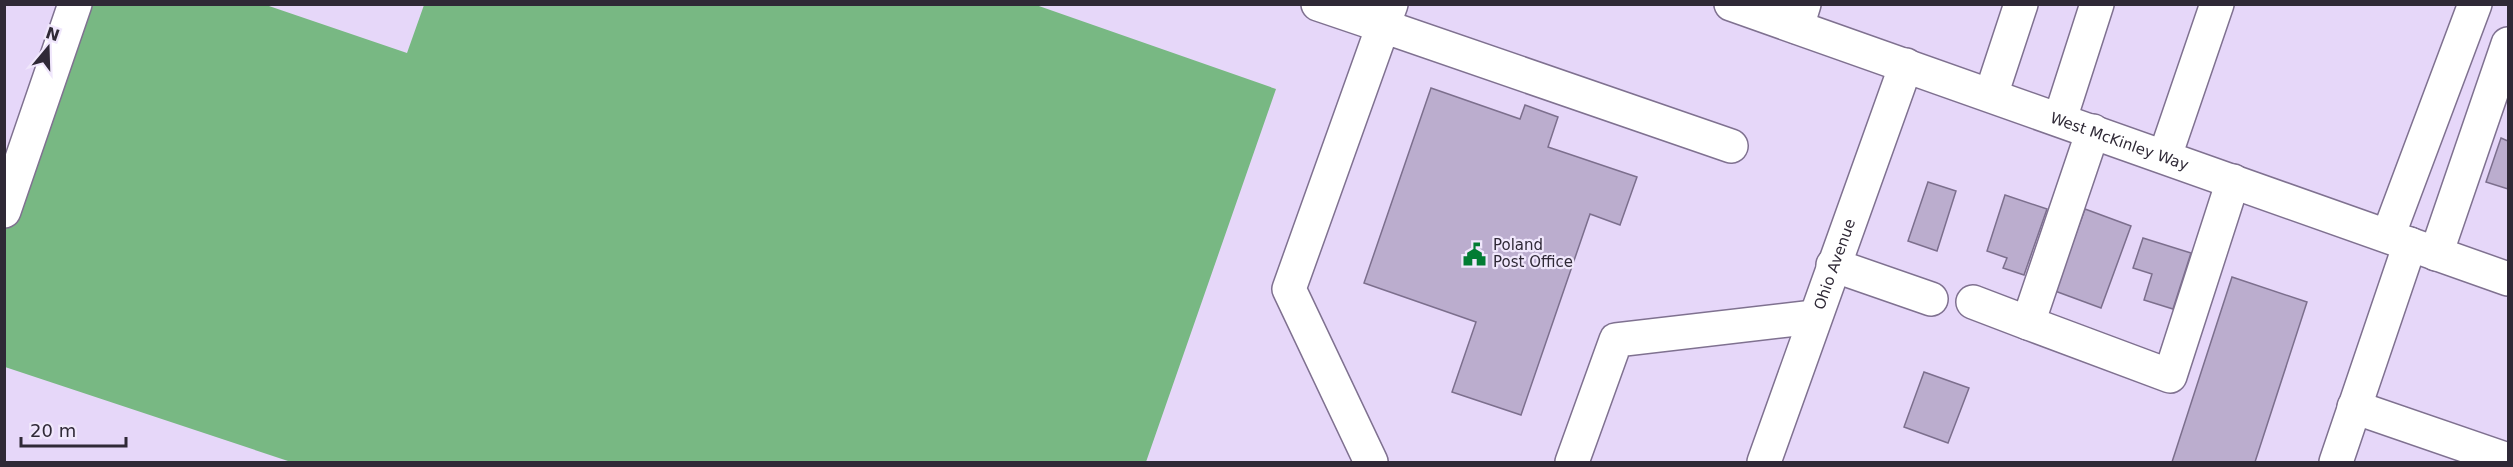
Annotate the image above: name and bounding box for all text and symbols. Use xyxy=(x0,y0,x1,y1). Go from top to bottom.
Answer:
north arrow xyxy=(18,18,78,78)
text: N xyxy=(43,23,62,45)
street label: West McKinley Way xyxy=(2048,109,2191,174)
street label: Ohio Avenue xyxy=(1810,216,1859,312)
place label: Poland Post Office xyxy=(1493,236,1573,271)
public building icon: Poland Post Office xyxy=(1462,241,1488,267)
scale bar xyxy=(21,410,126,448)
text: 20 m xyxy=(30,420,76,441)

